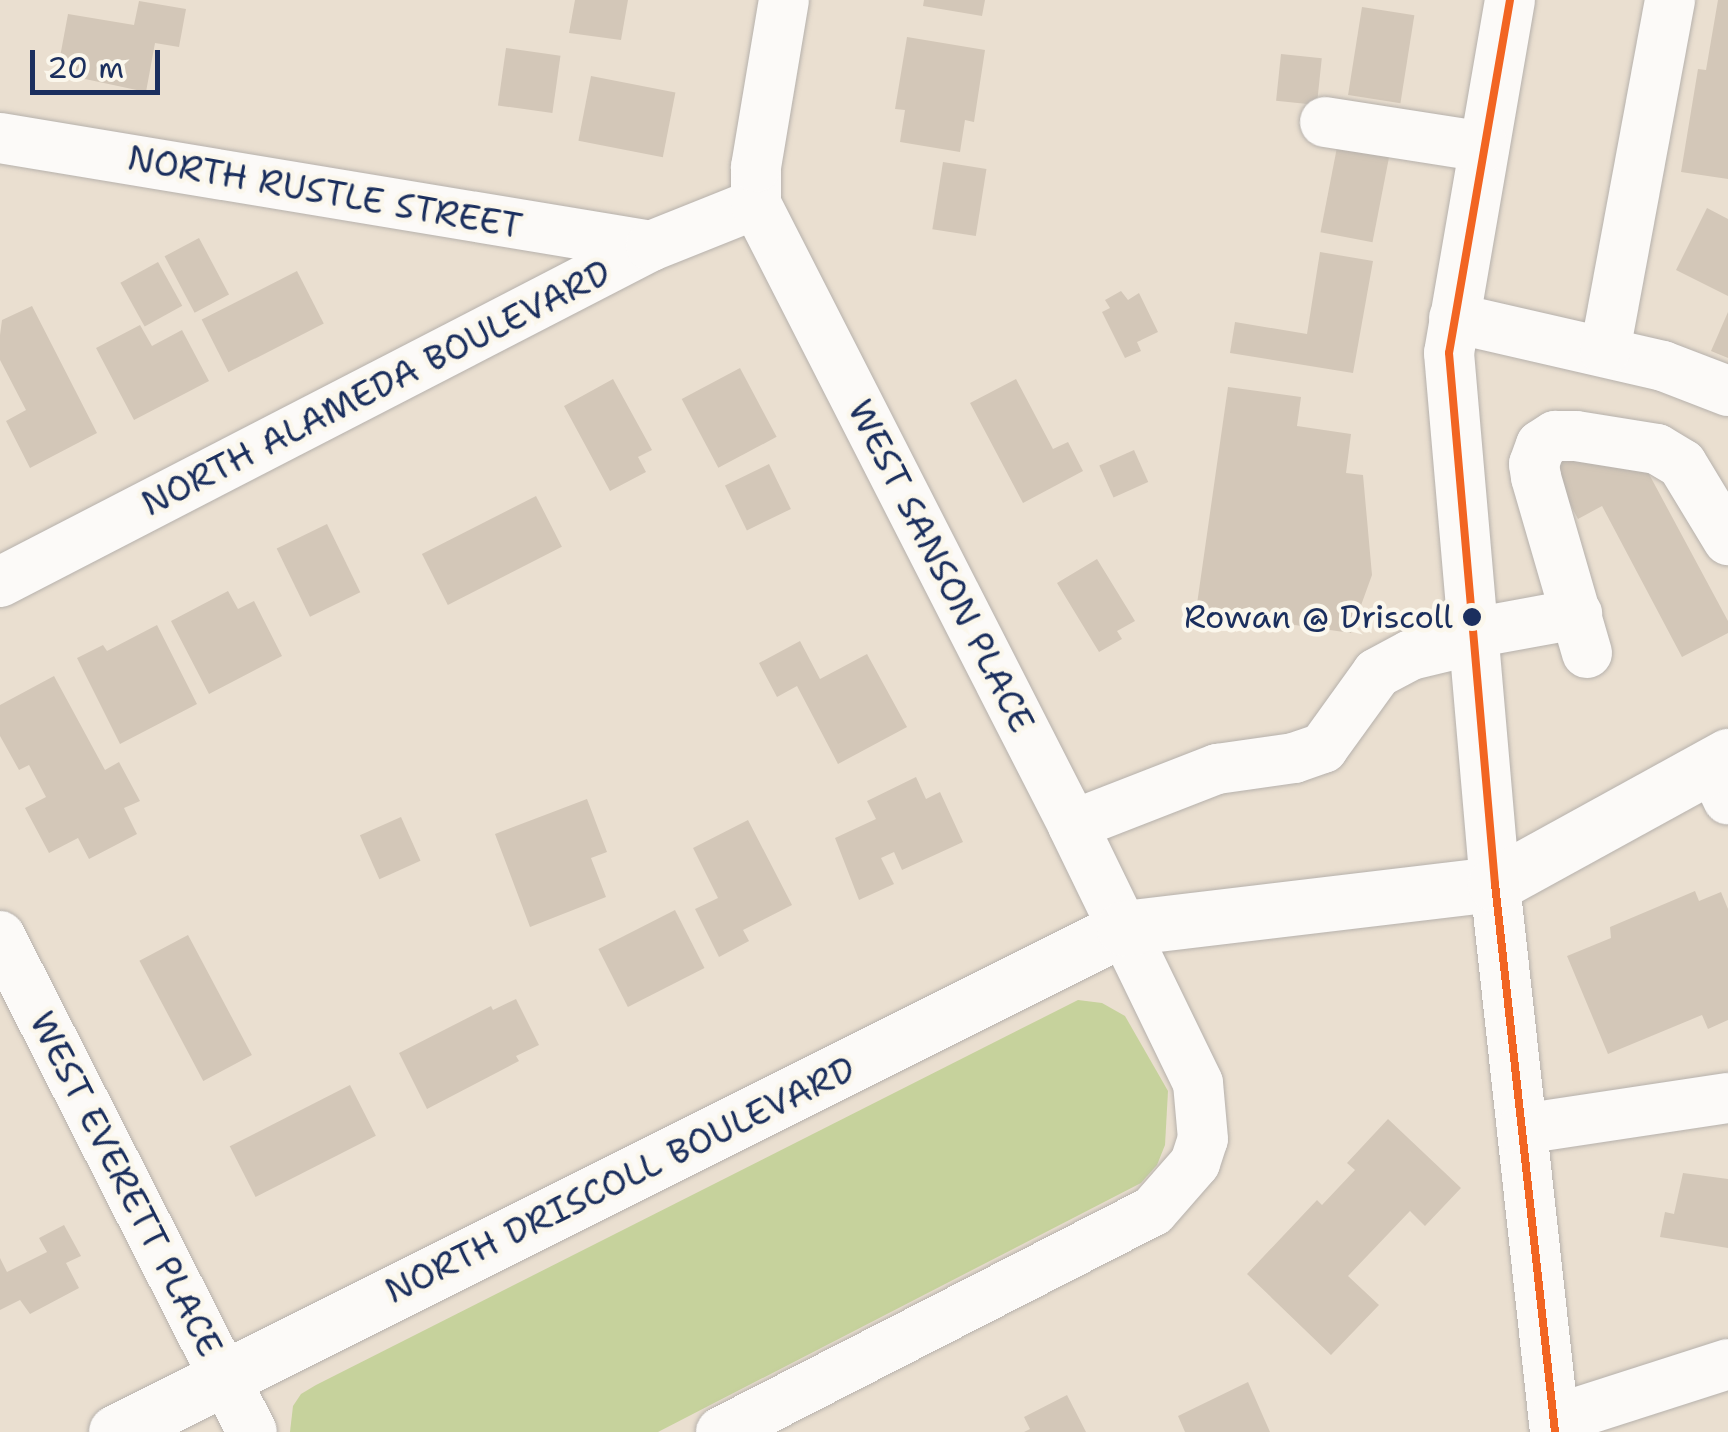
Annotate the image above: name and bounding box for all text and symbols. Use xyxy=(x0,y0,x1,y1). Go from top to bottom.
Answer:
scale bar xyxy=(35,30,165,92)
text: 20 m xyxy=(47,47,124,88)
street label: NORTH RUSTLE STREET xyxy=(124,137,526,247)
street label: NORTH ALAMEDA BOULEVARD xyxy=(134,251,618,525)
street label: WEST SANSON PLACE xyxy=(839,393,1043,739)
place label: Rowan @ Driscoll xyxy=(1184,598,1453,636)
marker: Rowan @ Driscoll xyxy=(1462,607,1482,627)
street label: WEST EVERETT PLACE xyxy=(21,1005,231,1363)
street label: NORTH DRISCOLL BOULEVARD xyxy=(378,1048,862,1312)

